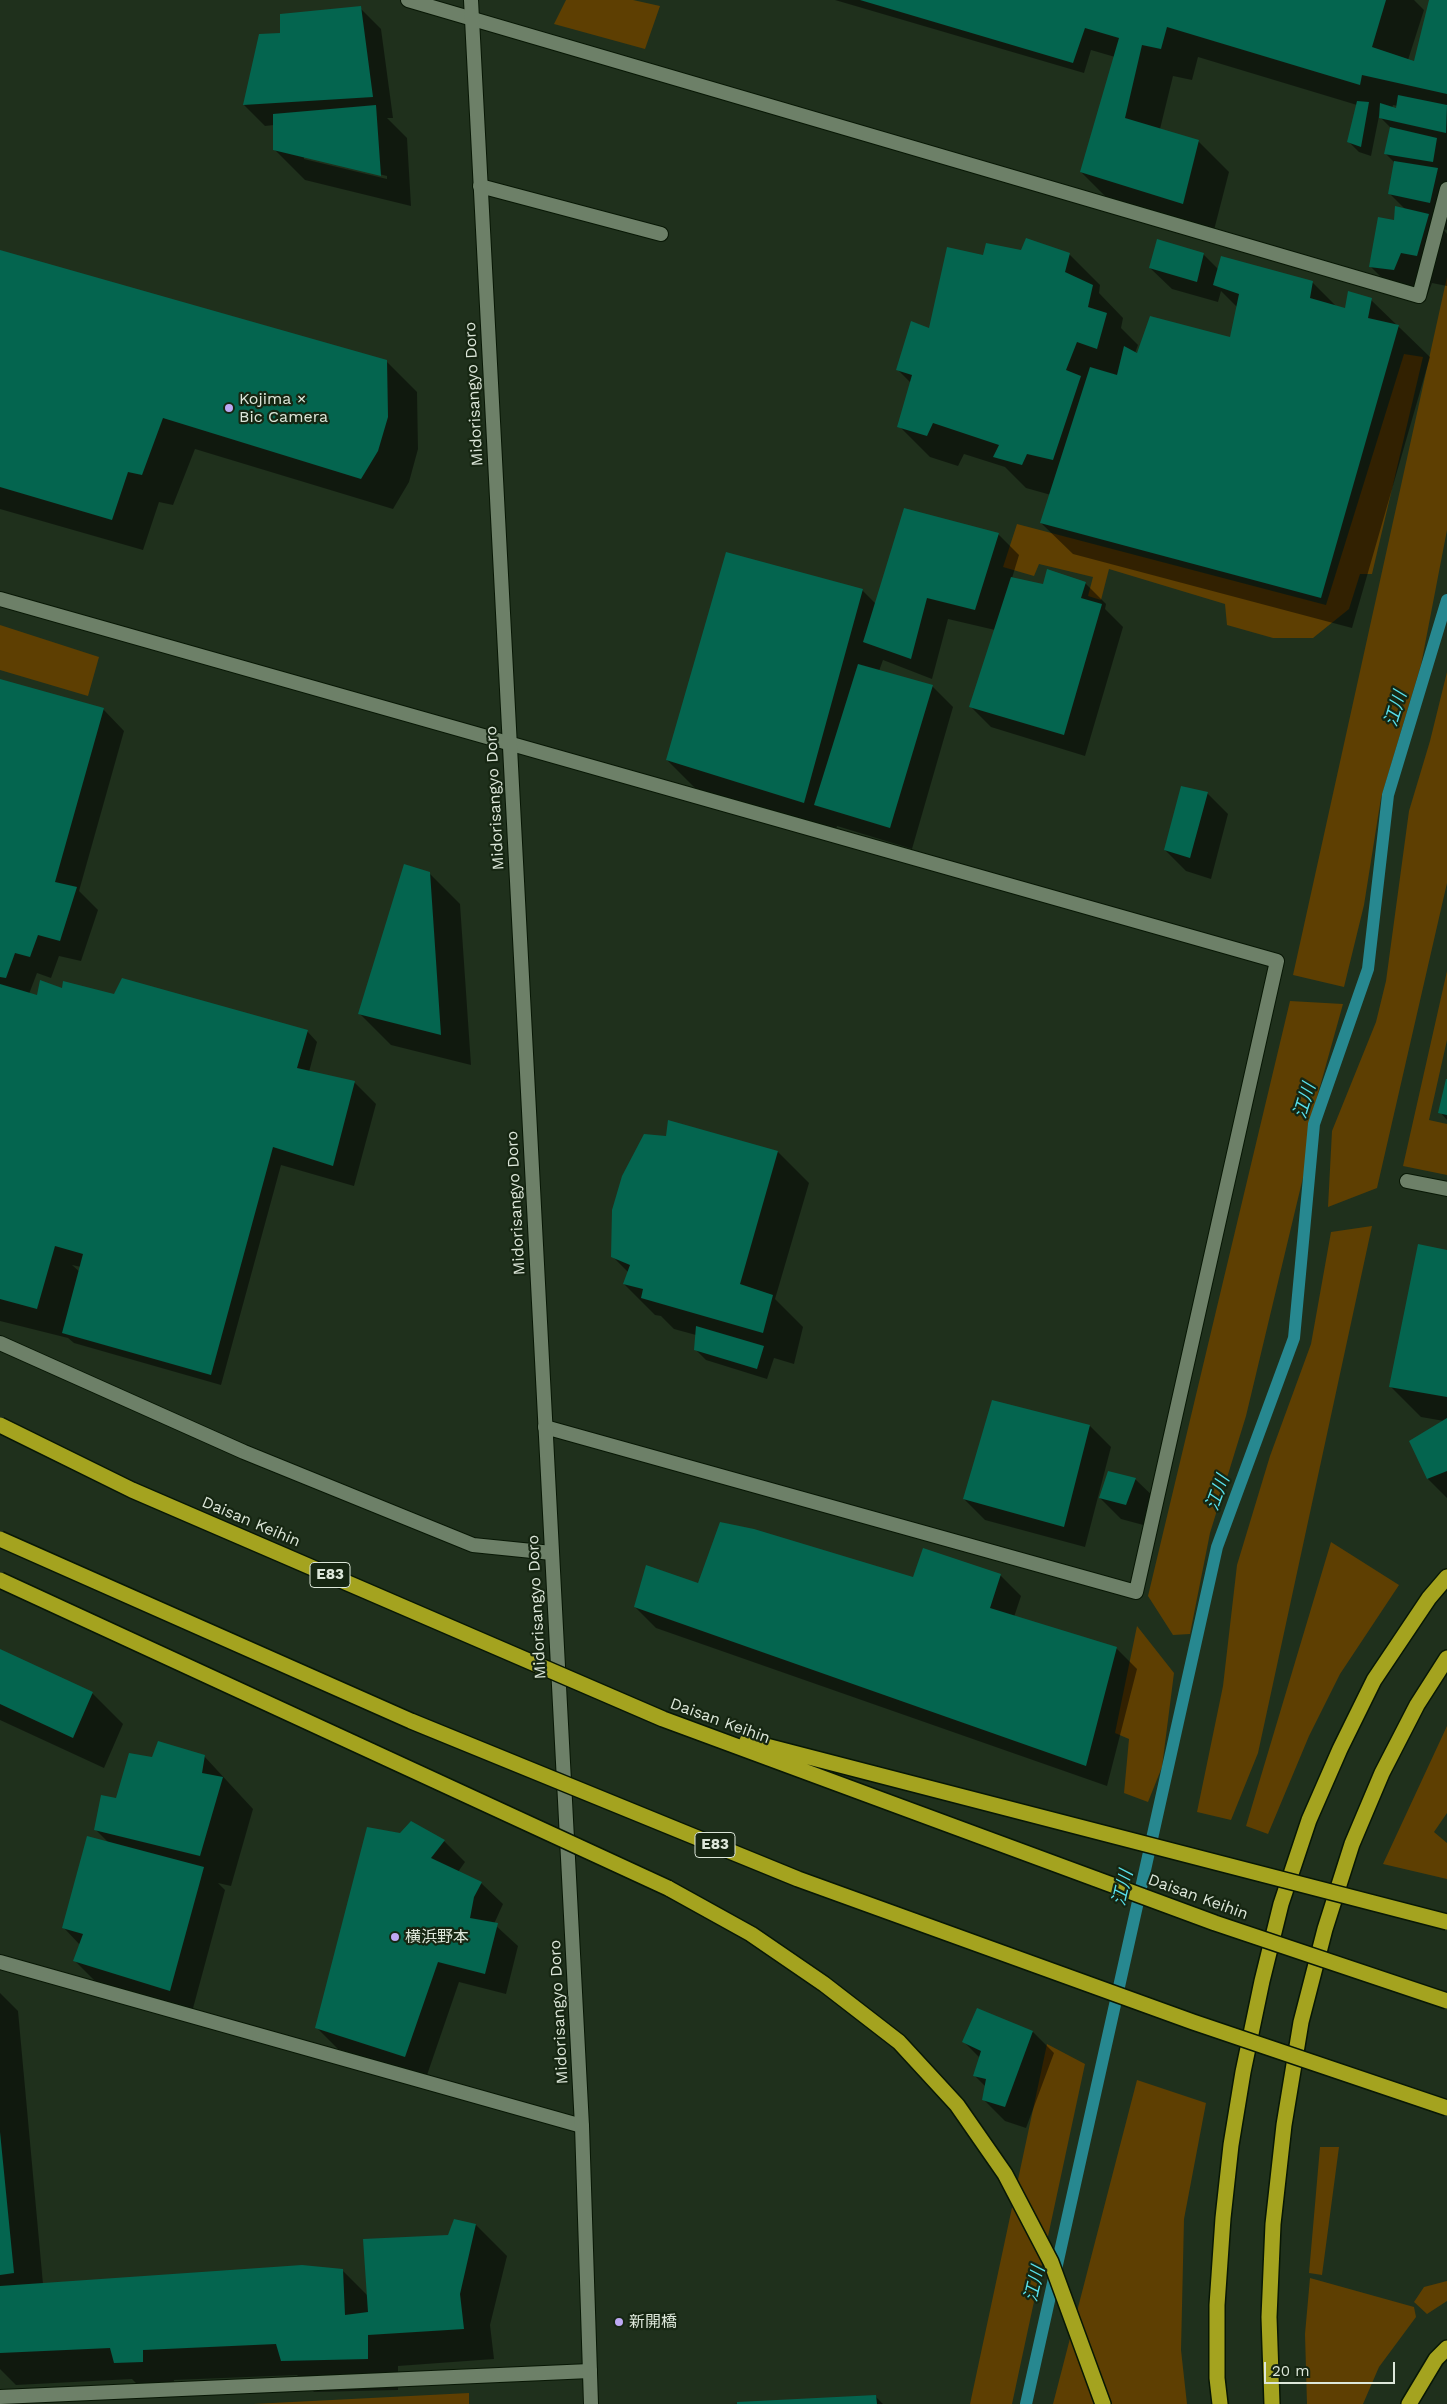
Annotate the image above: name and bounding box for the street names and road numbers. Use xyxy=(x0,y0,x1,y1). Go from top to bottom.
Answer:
street label: Midorisangyo Doro xyxy=(461,321,487,467)
street label: Midorisangyo Doro xyxy=(482,725,508,871)
street label: Midorisangyo Doro xyxy=(503,1130,529,1276)
street label: Daisan Keihin xyxy=(199,1493,303,1551)
street label: Midorisangyo Doro xyxy=(524,1534,550,1680)
road number: E83 xyxy=(310,1562,350,1588)
street label: Daisan Keihin xyxy=(667,1694,773,1748)
road number: E83 xyxy=(695,1832,735,1858)
street label: Daisan Keihin xyxy=(1145,1870,1251,1924)
street label: Midorisangyo Doro xyxy=(546,1939,572,2085)

